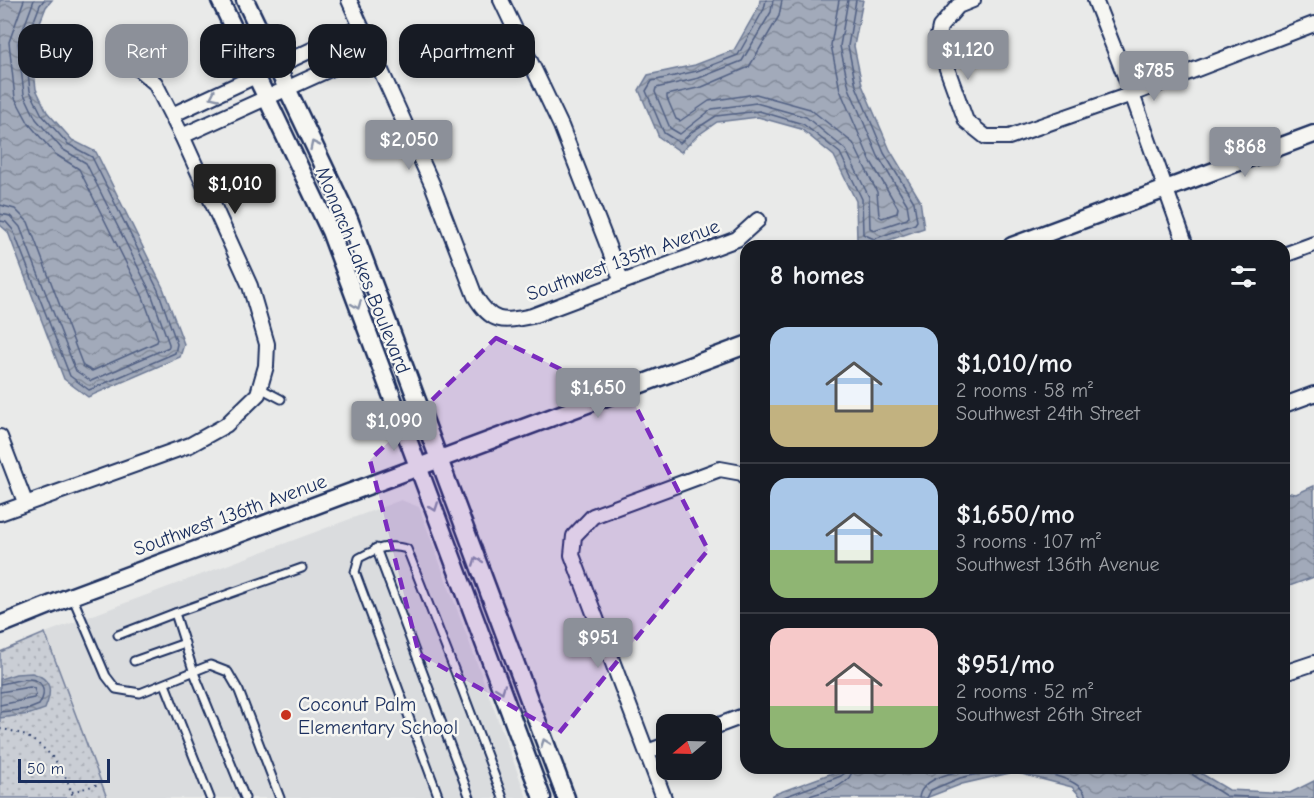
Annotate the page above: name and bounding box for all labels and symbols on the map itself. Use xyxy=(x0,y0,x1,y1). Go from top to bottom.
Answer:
pin: $1,120 xyxy=(919,30,1017,81)
pin: $785 xyxy=(1118,51,1190,102)
one-way arrow xyxy=(209,89,220,101)
pin: $2,050 xyxy=(360,120,458,171)
pin: $868 xyxy=(1209,127,1281,178)
one-way arrow xyxy=(309,140,321,151)
street label: Monarch Lakes Boulevard xyxy=(311,163,415,377)
pin: $1,010 xyxy=(186,164,284,215)
street label: Southwest 135th Avenue xyxy=(523,214,723,306)
one-way arrow xyxy=(350,299,363,309)
pin: $1,650 xyxy=(549,368,647,419)
pin: $1,090 xyxy=(345,401,443,452)
street label: Southwest 136th Avenue xyxy=(130,469,330,561)
one-way arrow xyxy=(426,501,439,512)
one-way arrow xyxy=(472,556,484,567)
pin: $951 xyxy=(562,618,634,669)
one-way arrow xyxy=(494,684,507,694)
place label: Coconut Palm Elementary School xyxy=(298,693,458,739)
marker: Coconut Palm Elementary School xyxy=(279,708,293,722)
north arrow xyxy=(656,714,722,780)
one-way arrow xyxy=(540,738,553,749)
scale bar xyxy=(18,756,110,784)

